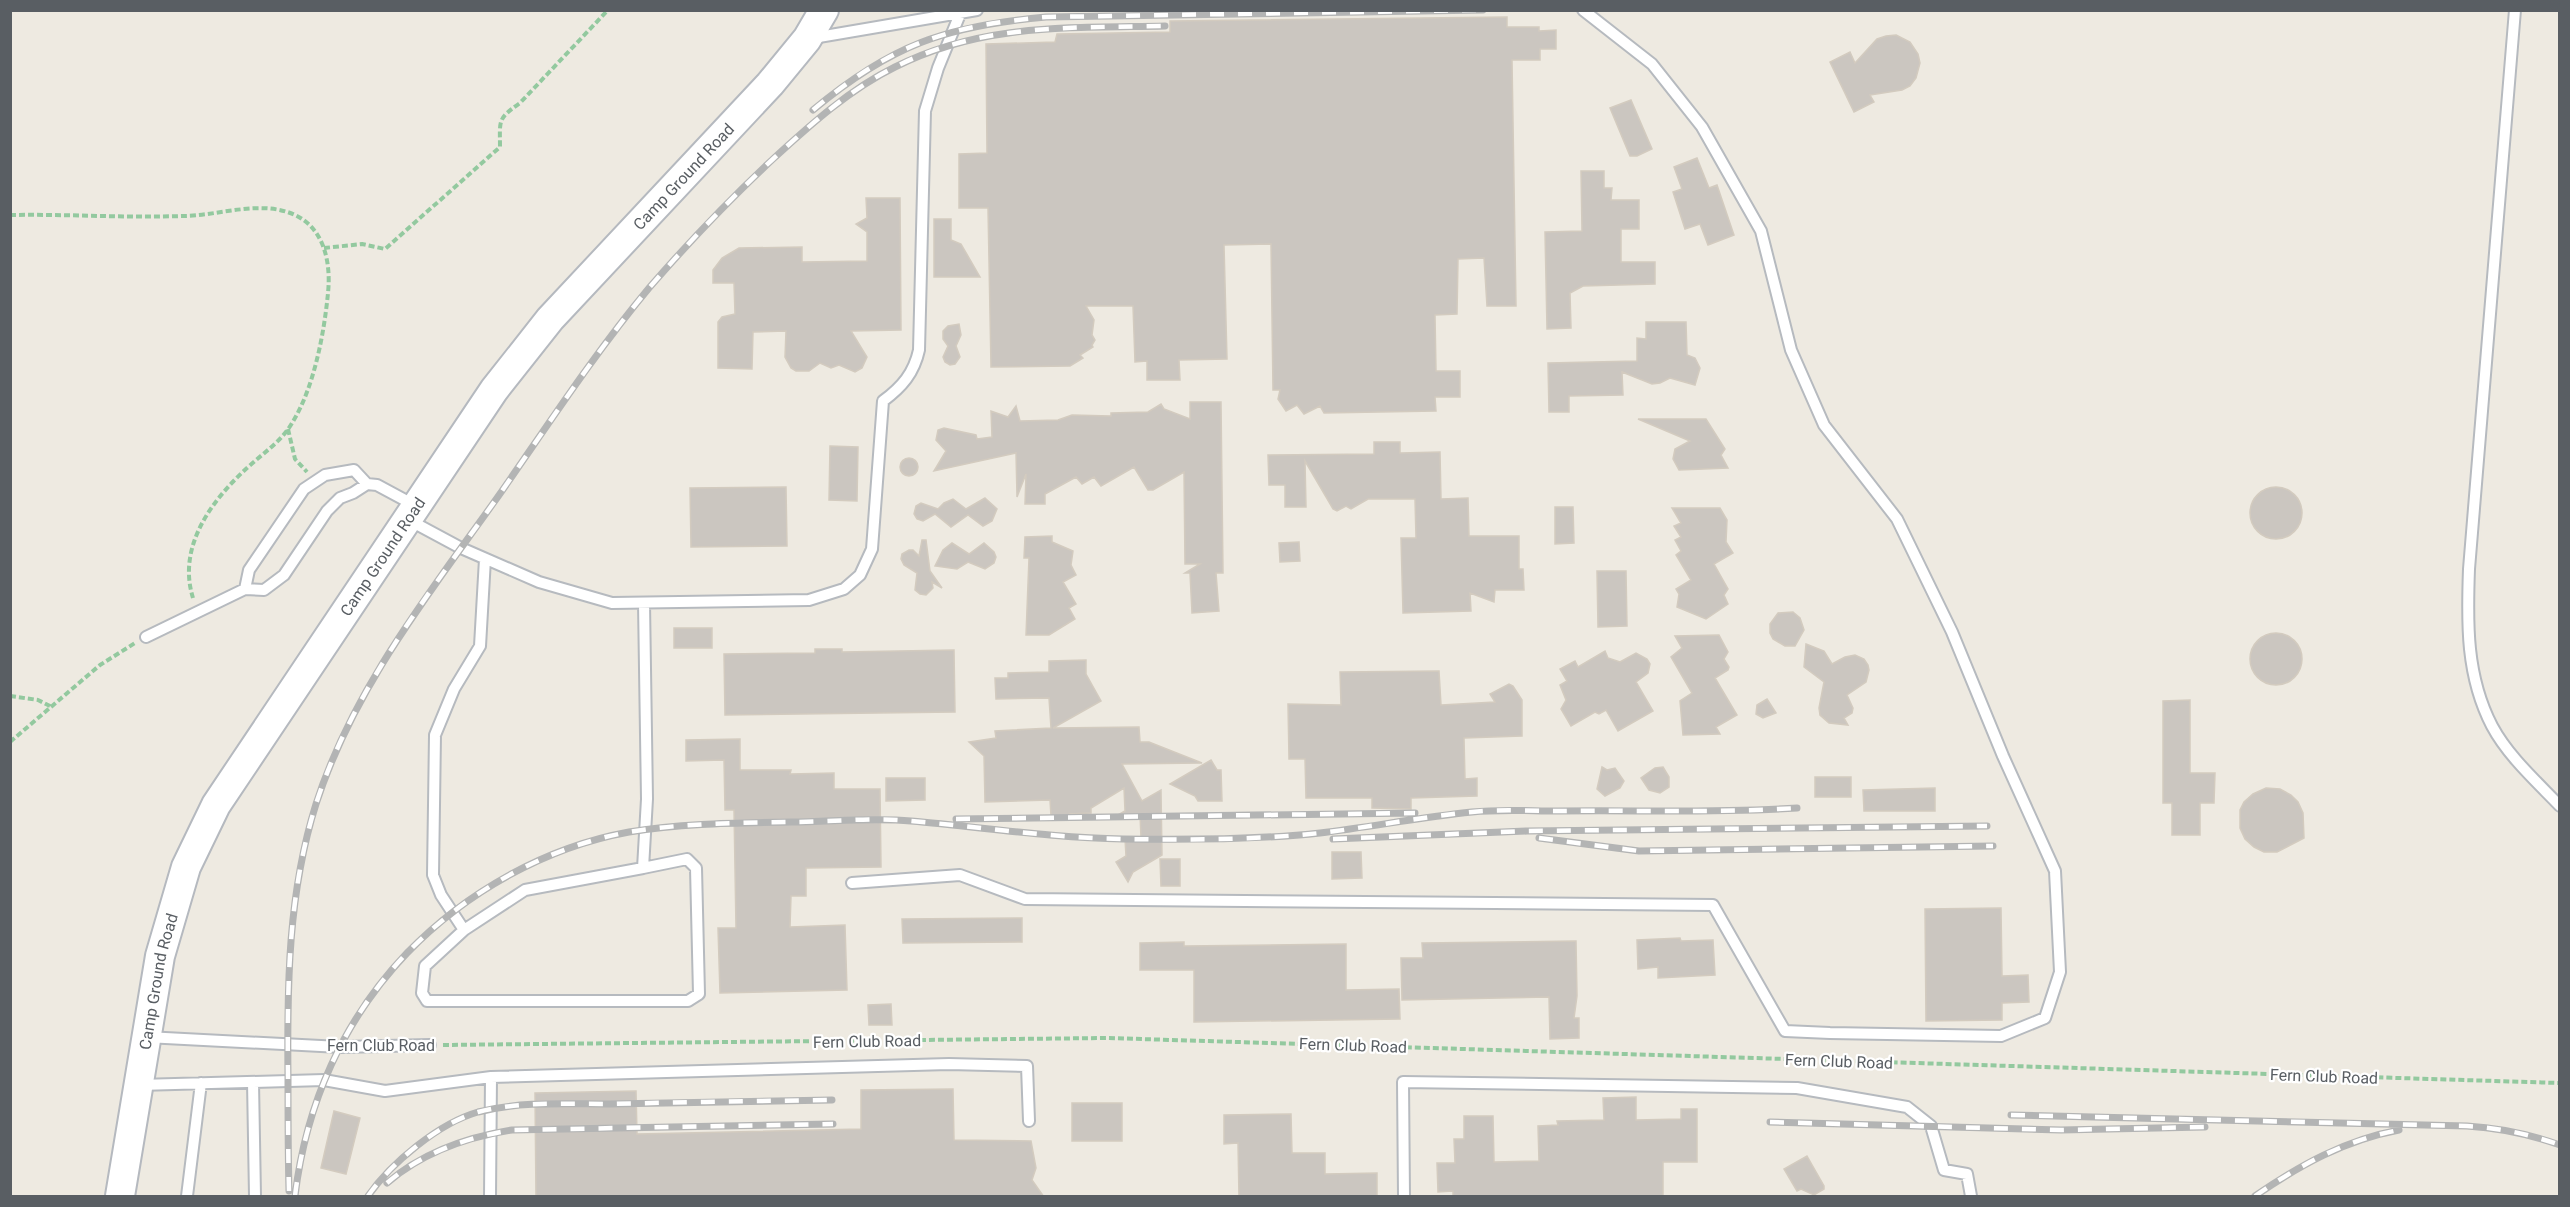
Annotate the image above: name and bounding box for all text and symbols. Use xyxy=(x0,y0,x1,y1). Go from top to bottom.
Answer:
street label: Camp Ground Road xyxy=(629,120,738,234)
street label: Camp Ground Road xyxy=(336,494,429,620)
street label: Camp Ground Road xyxy=(136,911,182,1051)
street label: Fern Club Road xyxy=(813,1031,921,1052)
street label: Fern Club Road xyxy=(1299,1034,1407,1057)
street label: Fern Club Road xyxy=(327,1036,435,1055)
street label: Fern Club Road xyxy=(1785,1050,1893,1073)
street label: Fern Club Road xyxy=(2270,1065,2378,1088)

